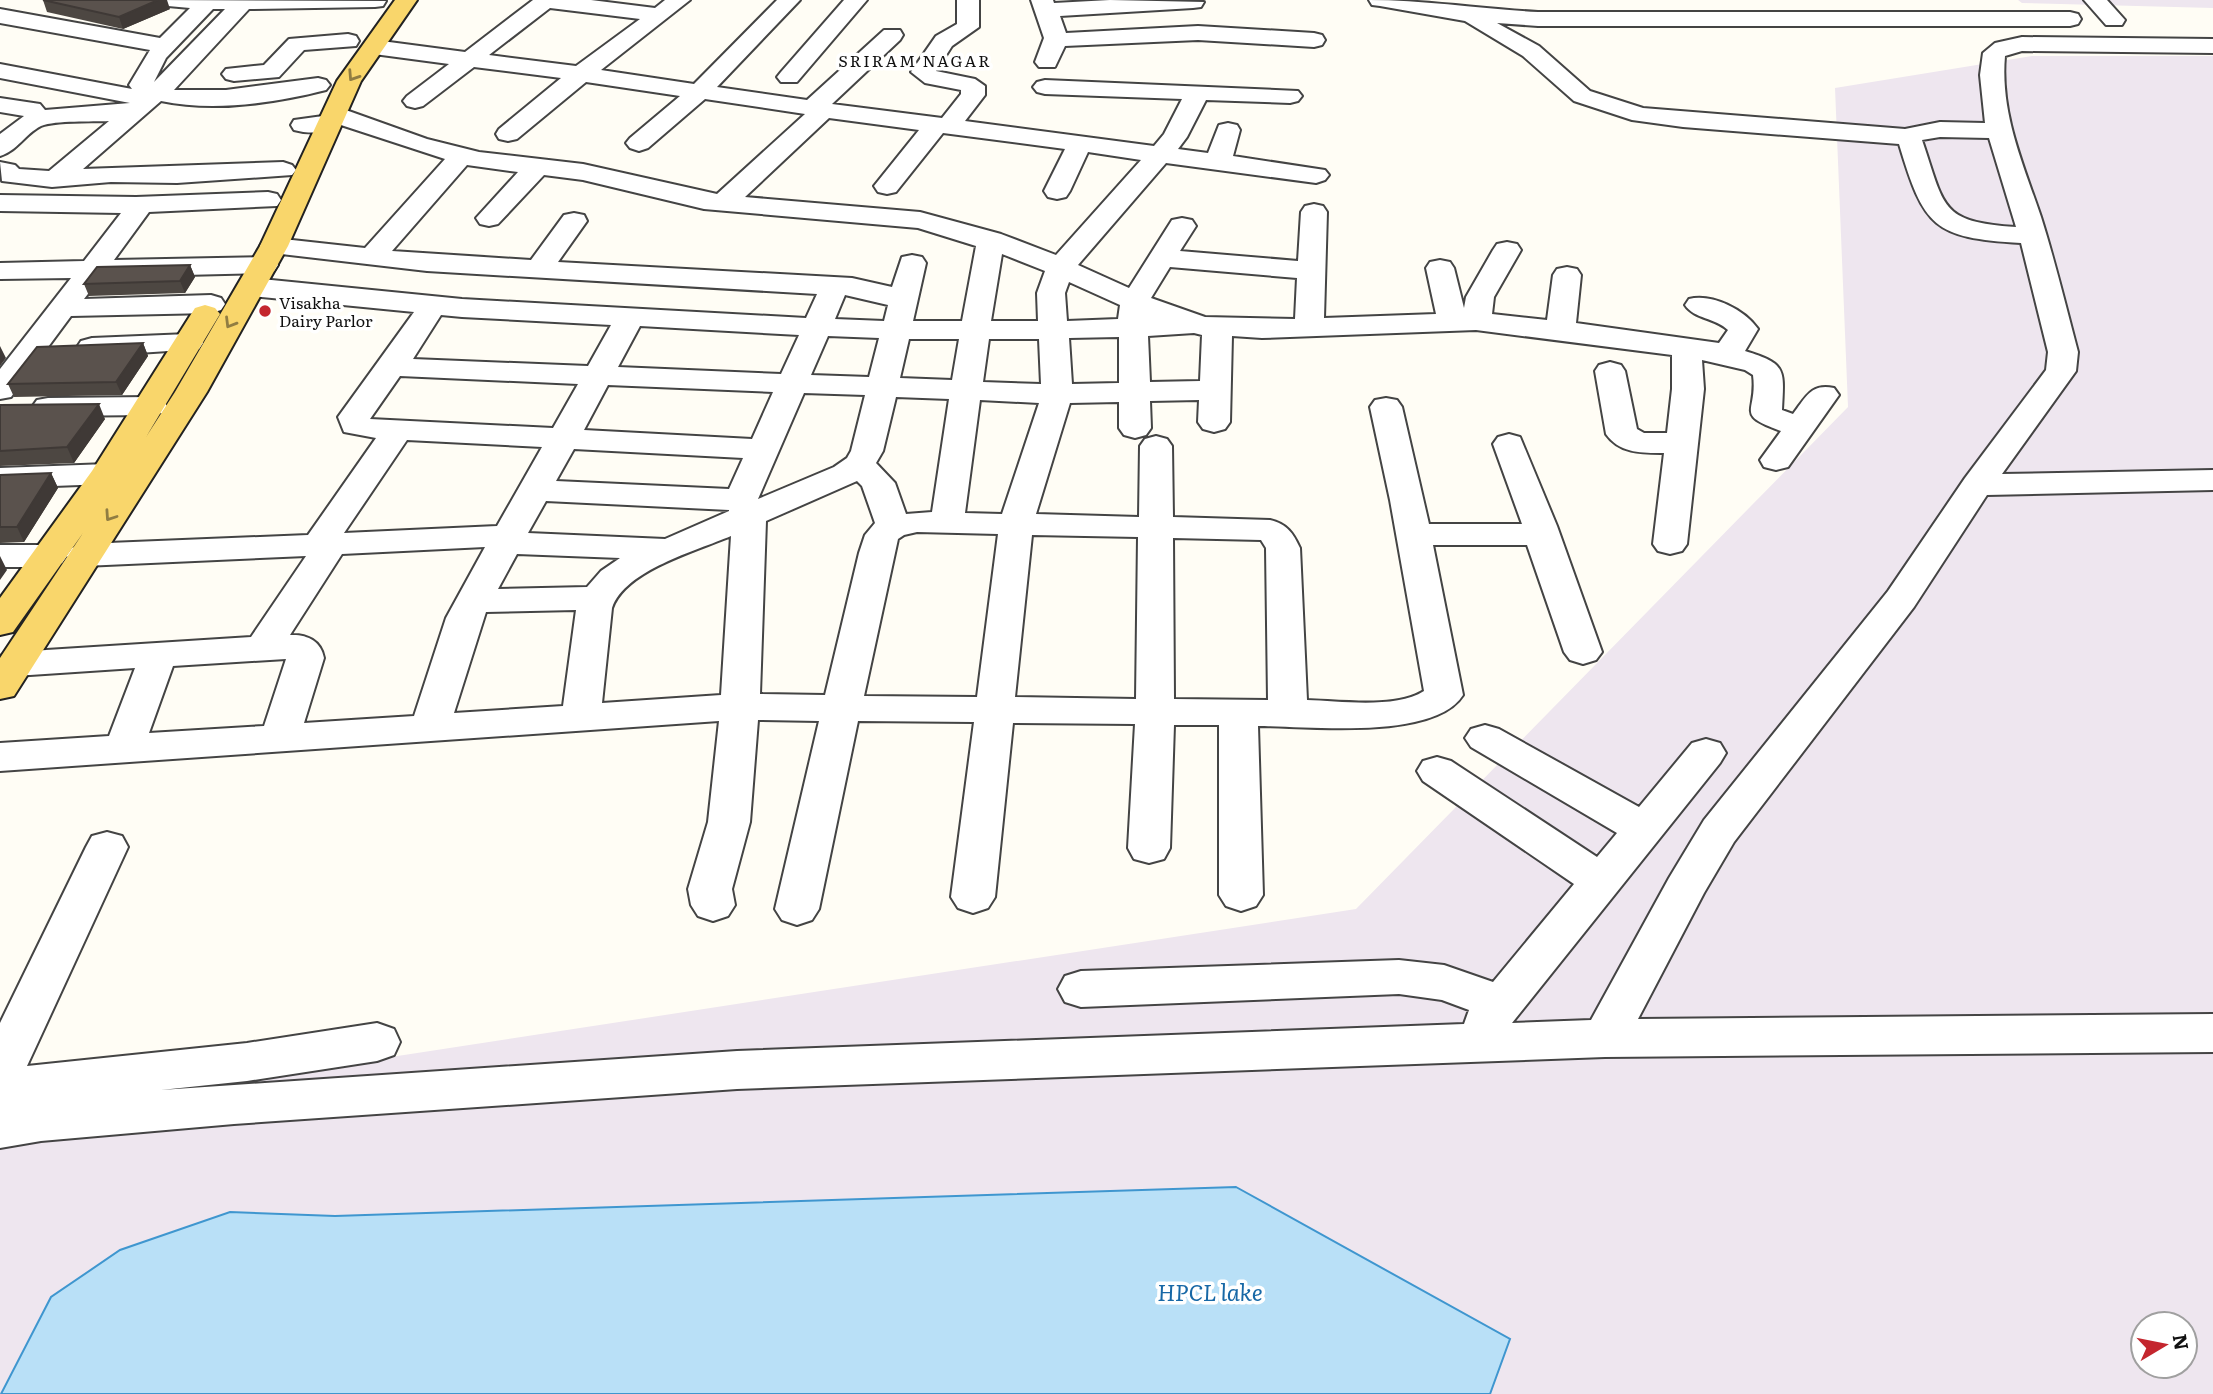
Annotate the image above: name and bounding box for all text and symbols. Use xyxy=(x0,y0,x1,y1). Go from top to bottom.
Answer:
district label: SRIRAM NAGAR xyxy=(838,48,992,72)
one-way arrow xyxy=(349,68,362,81)
place label: Visakha Dairy Parlor xyxy=(279,290,373,332)
marker: Visakha Dairy Parlor xyxy=(257,303,273,319)
one-way arrow xyxy=(225,315,238,328)
one-way arrow xyxy=(105,509,118,522)
water label: HPCL lake xyxy=(1157,1274,1263,1308)
north arrow xyxy=(2129,1310,2199,1380)
text: N xyxy=(2167,1332,2197,1352)

